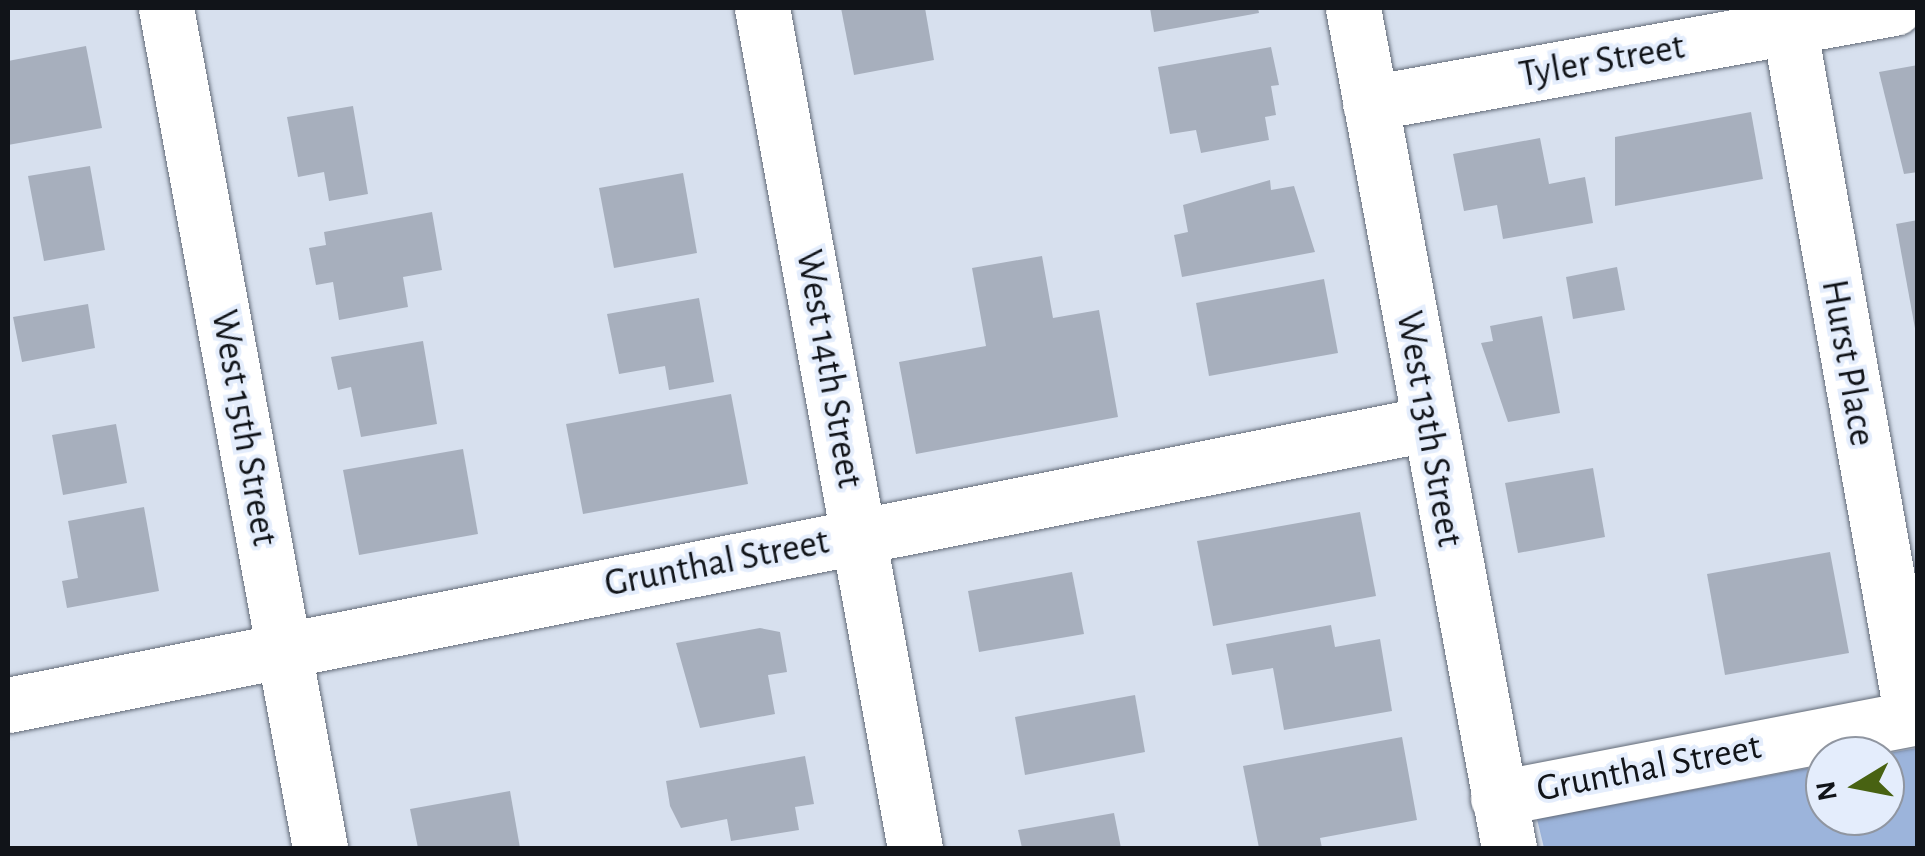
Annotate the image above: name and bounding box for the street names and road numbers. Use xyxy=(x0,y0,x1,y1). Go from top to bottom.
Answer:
street label: Tyler Street xyxy=(1516,25,1688,99)
street label: West 14th Street xyxy=(785,246,871,492)
street label: Hurst Place xyxy=(1810,276,1884,450)
street label: West 15th Street xyxy=(200,306,286,550)
street label: West 13th Street xyxy=(1385,308,1471,550)
street label: Grunthal Street xyxy=(601,520,833,608)
street label: Grunthal Street xyxy=(1533,725,1765,813)

